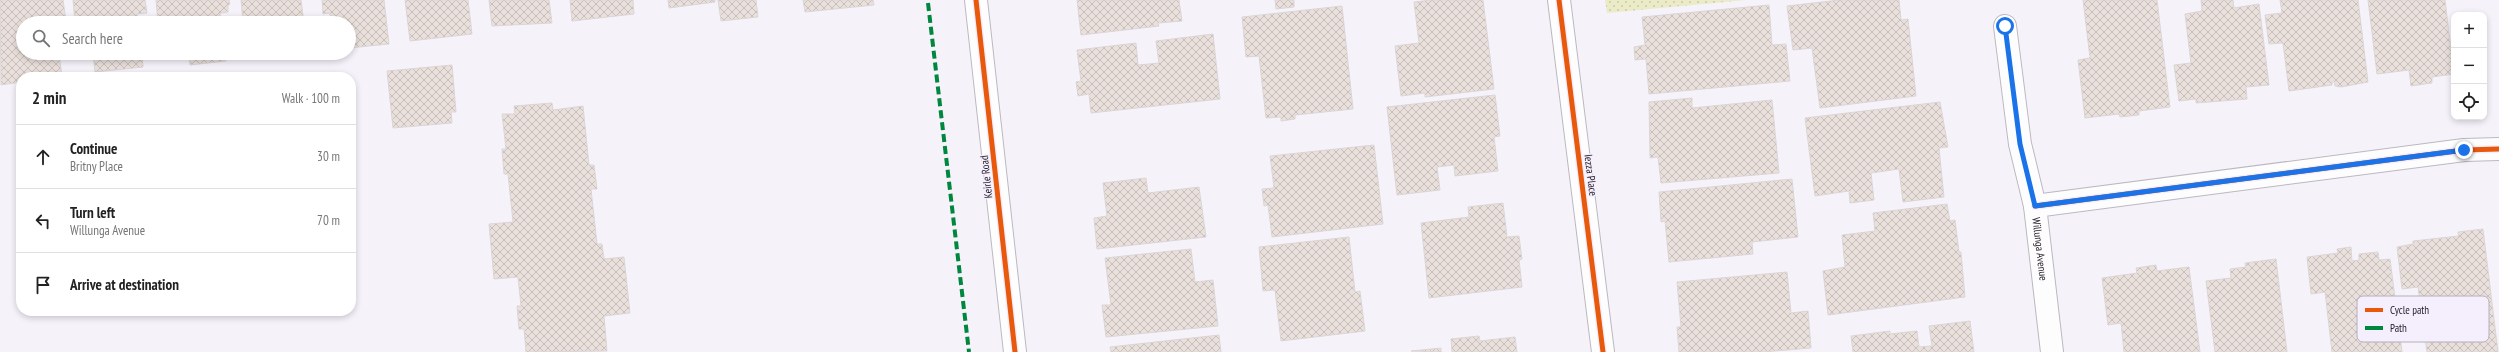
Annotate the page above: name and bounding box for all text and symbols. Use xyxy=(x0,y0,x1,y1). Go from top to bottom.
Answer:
map controls xyxy=(2451,12,2487,120)
button: + xyxy=(2451,12,2487,48)
search box xyxy=(16,16,356,60)
route start xyxy=(1996,17,2014,35)
icon: search xyxy=(30,27,52,49)
text: Search here xyxy=(62,29,123,48)
button: − xyxy=(2451,48,2487,84)
button: locate xyxy=(2451,84,2487,120)
text: 2 min xyxy=(32,87,66,109)
text: Walk · 100 m xyxy=(282,90,340,107)
text: Continue xyxy=(70,139,117,158)
route end xyxy=(2455,141,2473,159)
icon: ahead xyxy=(32,146,54,168)
text: 30 m xyxy=(317,148,340,165)
street label: Iezza Place xyxy=(1582,153,1601,197)
street label: Keirle Road xyxy=(977,155,995,199)
text: Britny Place xyxy=(70,158,123,175)
text: Turn left xyxy=(70,203,115,222)
icon: left xyxy=(32,210,54,232)
text: 70 m xyxy=(317,212,340,229)
street label: Willunga Avenue xyxy=(2029,217,2051,282)
text: Willunga Avenue xyxy=(70,222,145,239)
icon: arrive xyxy=(32,274,54,296)
text: Arrive at destination xyxy=(70,275,179,294)
legend xyxy=(2357,296,2489,342)
text: Cycle path xyxy=(2390,303,2429,317)
text: Path xyxy=(2390,321,2407,335)

